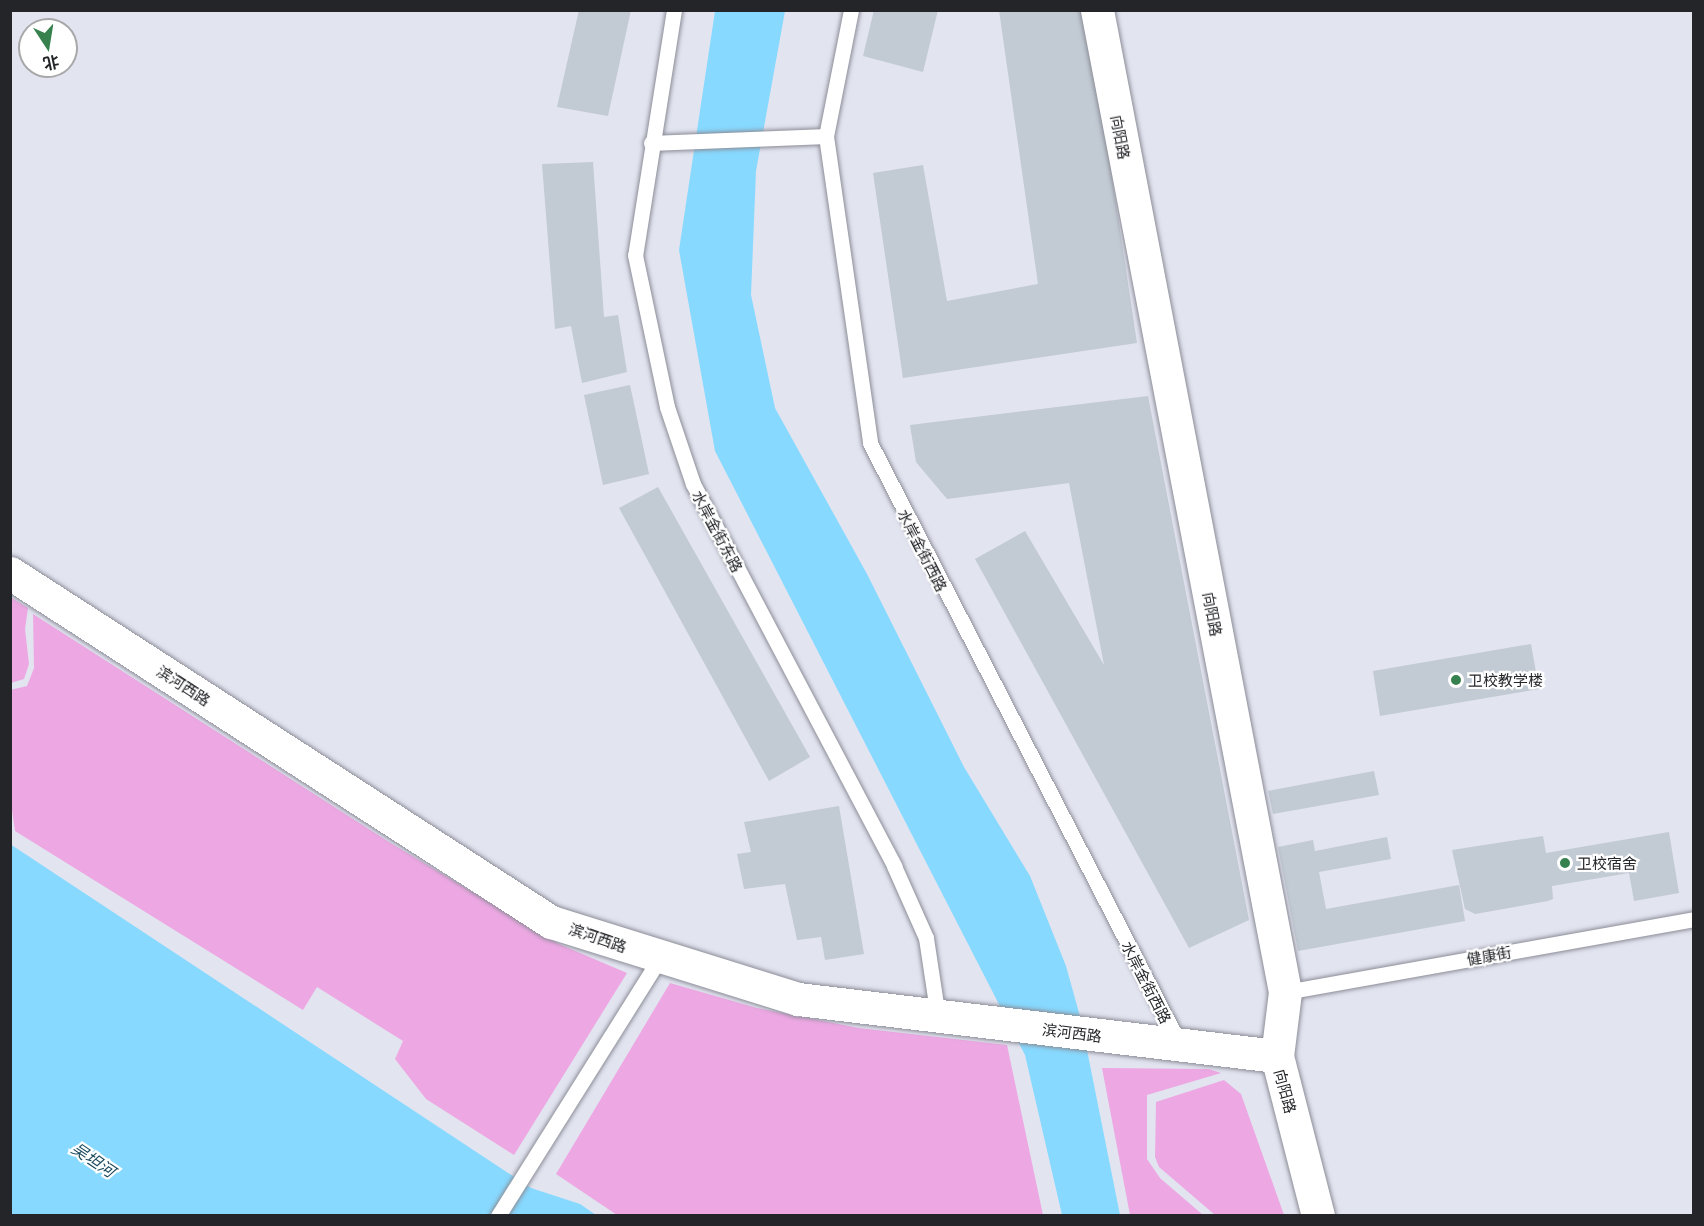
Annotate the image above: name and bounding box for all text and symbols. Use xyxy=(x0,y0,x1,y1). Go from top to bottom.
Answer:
north arrow xyxy=(18,18,78,78)
text: 北 xyxy=(41,50,62,77)
street label: 向阳路 xyxy=(1108,113,1134,161)
street label: 水岸金街东路 xyxy=(689,487,747,575)
street label: 水岸金街西路 xyxy=(895,506,951,594)
street label: 向阳路 xyxy=(1200,590,1226,638)
street label: 滨河西路 xyxy=(154,661,214,709)
place label: 卫校教学楼 xyxy=(1468,671,1543,689)
marker: 卫校教学楼 xyxy=(1449,673,1463,687)
place label: 卫校宿舍 xyxy=(1577,854,1637,872)
marker: 卫校宿舍 xyxy=(1558,856,1572,870)
street label: 滨河西路 xyxy=(567,919,629,955)
street label: 水岸金街西路 xyxy=(1119,938,1175,1026)
street label: 健康街 xyxy=(1465,942,1513,968)
street label: 滨河西路 xyxy=(1041,1019,1103,1045)
street label: 向阳路 xyxy=(1271,1067,1301,1115)
water label: 吴坦河 xyxy=(69,1138,119,1180)

